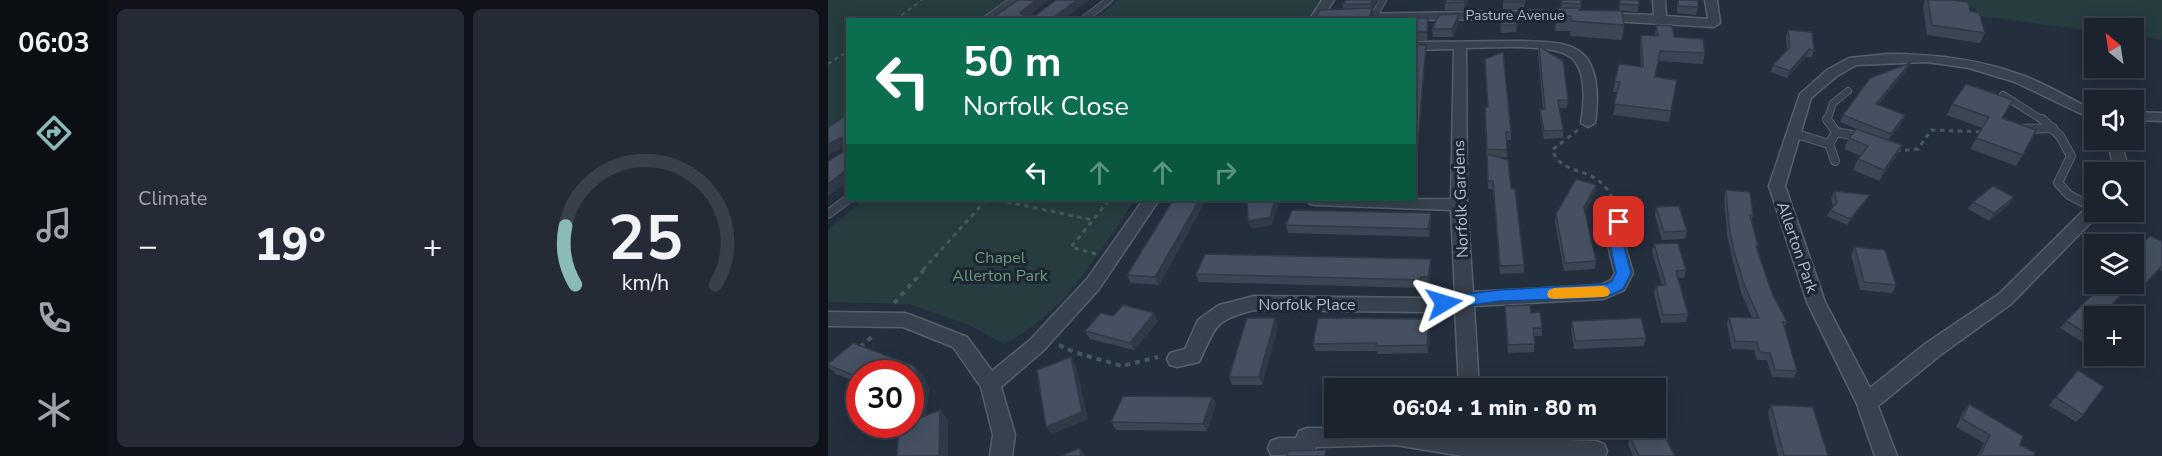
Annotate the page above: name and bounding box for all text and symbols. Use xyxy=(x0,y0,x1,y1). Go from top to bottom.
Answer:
street label: Pasture Avenue xyxy=(1466,6,1564,25)
north arrow xyxy=(2084,18,2144,78)
map controls xyxy=(2084,18,2144,366)
text: 06:03 xyxy=(18,25,90,62)
text: 50 m xyxy=(963,34,1062,91)
icon: left xyxy=(864,42,942,120)
text: Norfolk Close xyxy=(963,88,1129,125)
button: sound xyxy=(2084,90,2144,150)
icon: directions xyxy=(33,112,75,154)
street label: Norfolk Gardens xyxy=(1448,140,1474,258)
icon: left xyxy=(1020,156,1053,189)
icon: ahead xyxy=(1083,156,1116,189)
icon: ahead xyxy=(1146,156,1179,189)
icon: right xyxy=(1209,156,1242,189)
button: search xyxy=(2084,162,2144,222)
text: Climate xyxy=(138,185,207,212)
text: 25 xyxy=(608,196,683,281)
pin xyxy=(1593,196,1644,247)
street label: Allerton Park xyxy=(1771,199,1823,297)
icon: music xyxy=(33,204,75,246)
icon: arrive xyxy=(1602,205,1635,238)
text: 19° xyxy=(255,215,326,276)
text: − xyxy=(138,224,158,269)
text: + xyxy=(423,224,443,269)
button: layers xyxy=(2084,234,2144,294)
park label: Chapel Allerton Park xyxy=(952,247,1049,287)
text: km/h xyxy=(622,268,669,298)
position arrow xyxy=(1412,271,1476,335)
street label: Norfolk Place xyxy=(1259,294,1355,316)
icon: phone xyxy=(33,297,75,339)
button: + xyxy=(2084,306,2144,366)
speed limit sign: 30 xyxy=(846,360,924,438)
icon: climate xyxy=(33,389,75,431)
text: 06:04 · 1 min · 80 m xyxy=(1393,393,1597,423)

